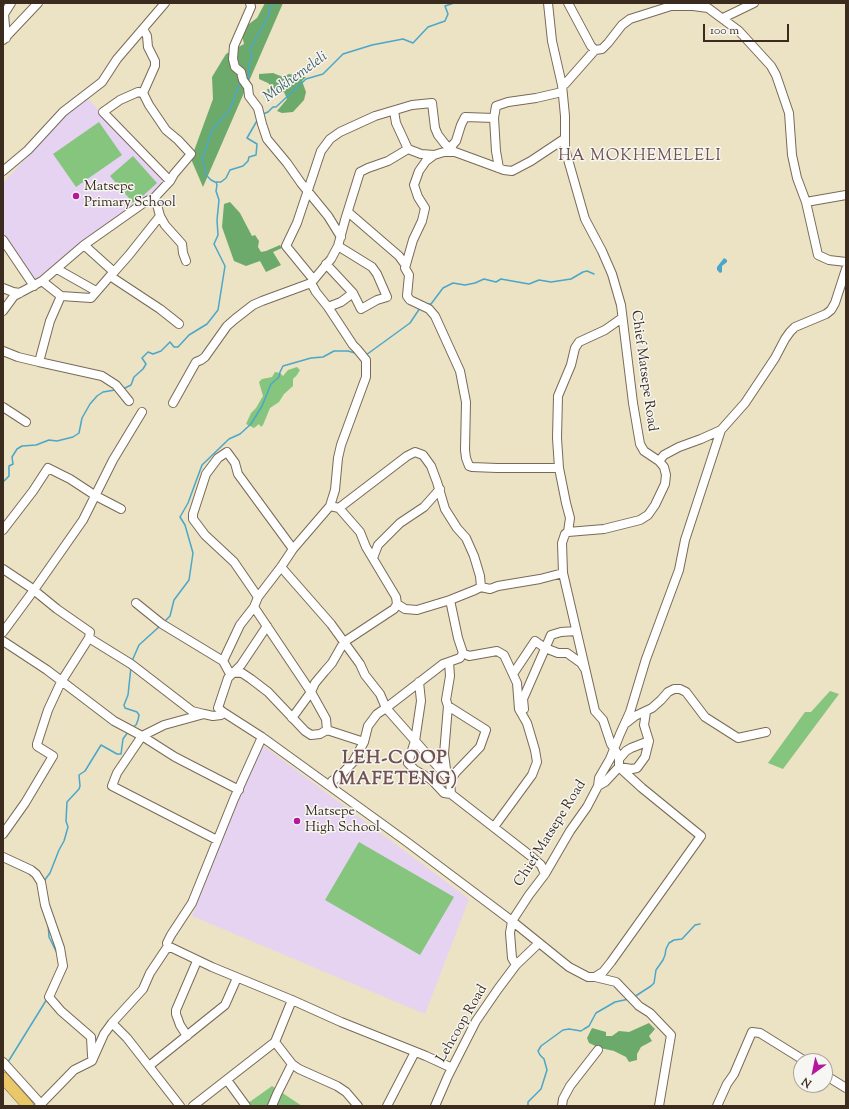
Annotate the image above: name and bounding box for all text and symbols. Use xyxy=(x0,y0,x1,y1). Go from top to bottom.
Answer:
scale bar xyxy=(705,16,791,42)
text: 100 m xyxy=(710,22,739,40)
water label: Mokhemeleli xyxy=(260,49,332,107)
district label: HA MOKHEMELELI xyxy=(558,147,722,167)
place label: Matsepe Primary School xyxy=(84,180,176,212)
marker: Matsepe Primary School xyxy=(71,191,81,201)
street label: Chief Matsepe Road xyxy=(626,309,660,433)
district label: LEH-COOP (MAFETENG) xyxy=(332,749,458,792)
street label: Chief Matsepe Road xyxy=(511,778,591,890)
place label: Matsepe High School xyxy=(305,805,380,838)
marker: Matsepe High School xyxy=(292,816,302,826)
street label: Lehcoop Road xyxy=(434,982,492,1066)
north arrow xyxy=(793,1053,833,1093)
text: N xyxy=(799,1073,815,1091)

